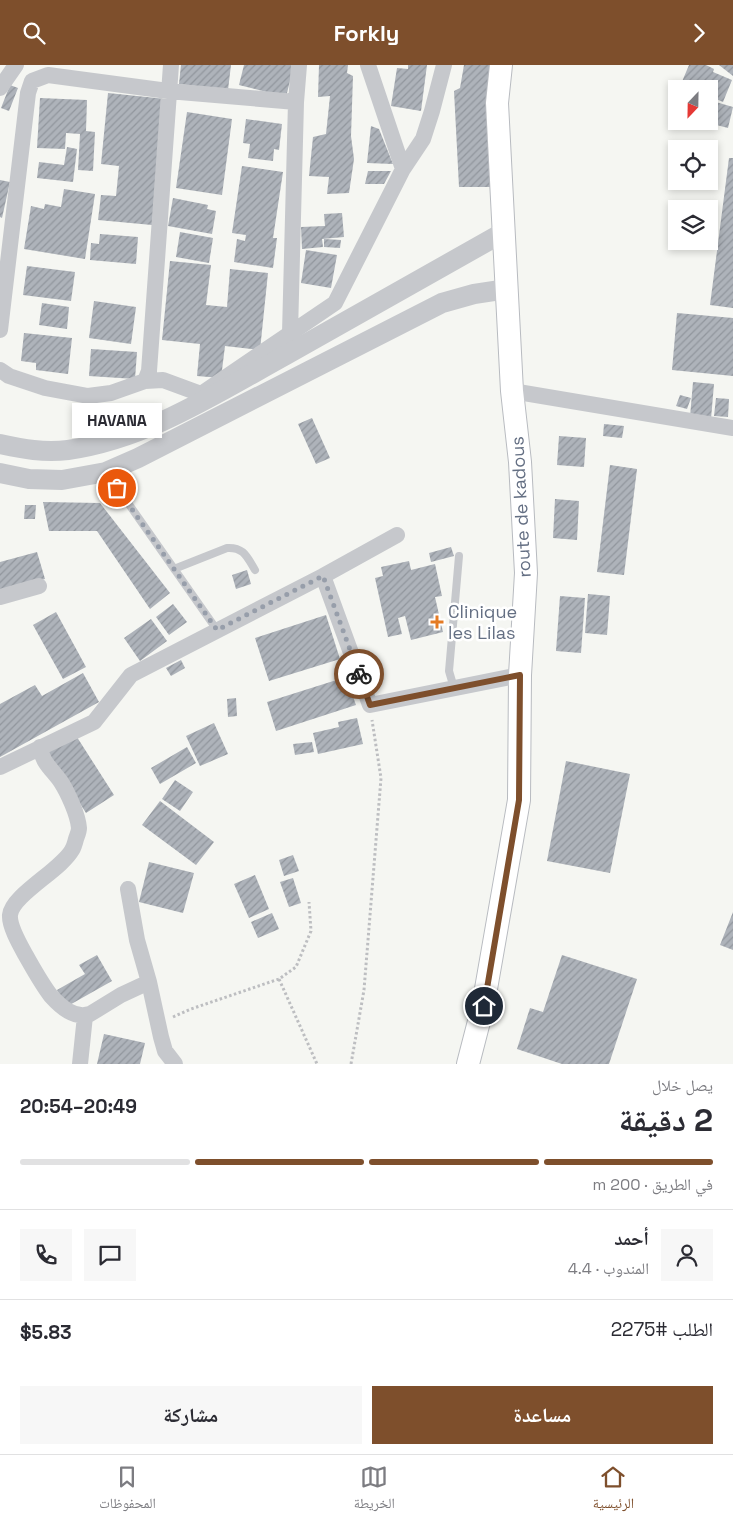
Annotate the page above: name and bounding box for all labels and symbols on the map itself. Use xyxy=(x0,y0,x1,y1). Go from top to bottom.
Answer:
north arrow xyxy=(668,80,718,130)
callout: HAVANA xyxy=(72,403,162,438)
street label: route de kadous xyxy=(505,436,536,578)
pin xyxy=(96,467,138,509)
place label: Clinique les Lilas xyxy=(448,600,517,644)
marker: Clinique les Lilas xyxy=(430,615,444,629)
courier xyxy=(334,649,384,699)
pin xyxy=(463,985,505,1027)

